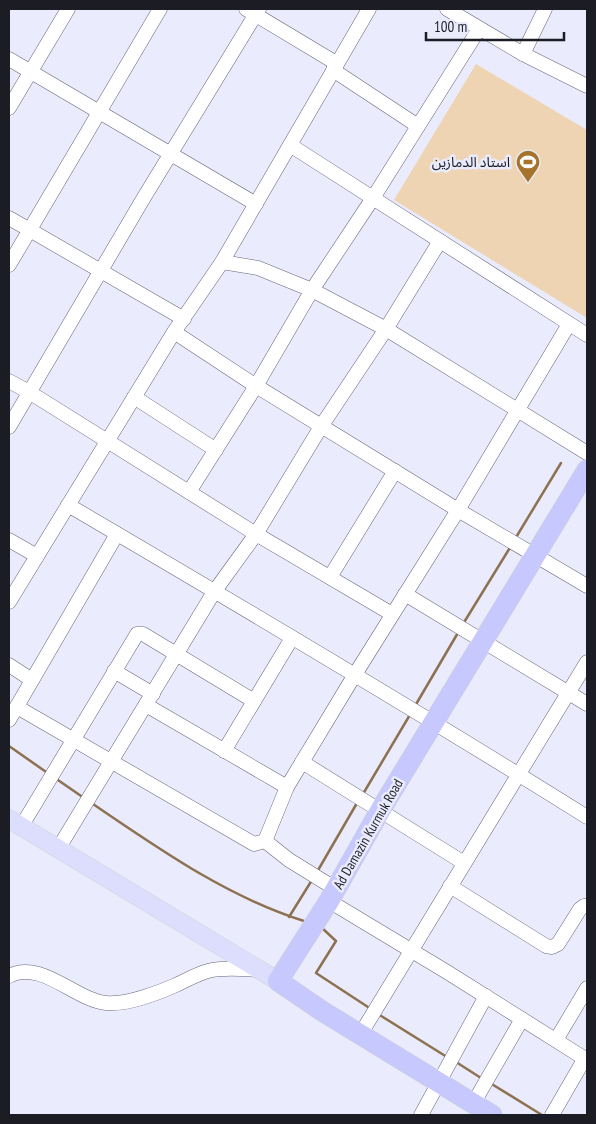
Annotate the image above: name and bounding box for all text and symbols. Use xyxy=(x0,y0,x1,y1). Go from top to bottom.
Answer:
scale bar xyxy=(426,10,564,42)
text: 100 m xyxy=(434,17,467,36)
sports icon: استاد الدمازين xyxy=(515,149,541,183)
place label: استاد الدمازين xyxy=(432,153,510,171)
street label: Ad Damazin Kurmuk Road xyxy=(329,776,407,892)

